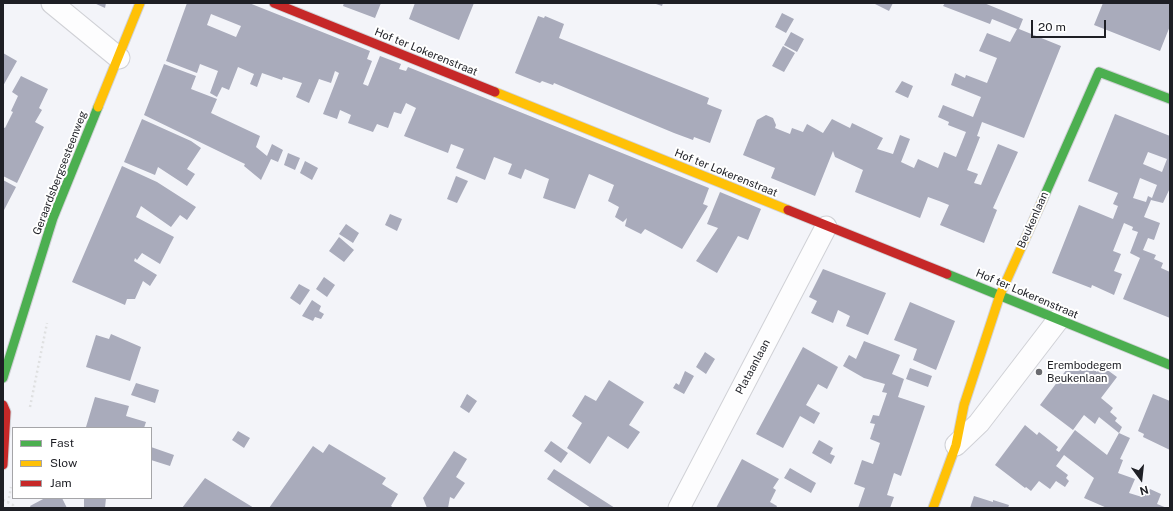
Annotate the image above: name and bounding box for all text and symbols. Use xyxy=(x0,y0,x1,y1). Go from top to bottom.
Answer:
scale bar xyxy=(1033,12,1108,38)
text: 20 m xyxy=(1038,20,1066,34)
street label: Hof ter Lokerenstraat xyxy=(373,25,479,79)
street label: Geraardsbergsesteenweg xyxy=(30,109,90,237)
street label: Hof ter Lokerenstraat xyxy=(673,146,779,200)
street label: Beukenlaan xyxy=(1015,190,1051,250)
street label: Hof ter Lokerenstraat xyxy=(974,266,1080,322)
street label: Plataanlaan xyxy=(733,337,773,397)
place label: Erembodegem Beukenlaan xyxy=(1047,359,1122,385)
marker: Erembodegem Beukenlaan xyxy=(1034,367,1044,377)
legend xyxy=(12,427,152,499)
text: Fast xyxy=(50,436,74,450)
text: Slow xyxy=(50,456,77,470)
north arrow xyxy=(1121,459,1161,499)
text: Jam xyxy=(50,476,72,490)
text: N xyxy=(1138,484,1150,497)

